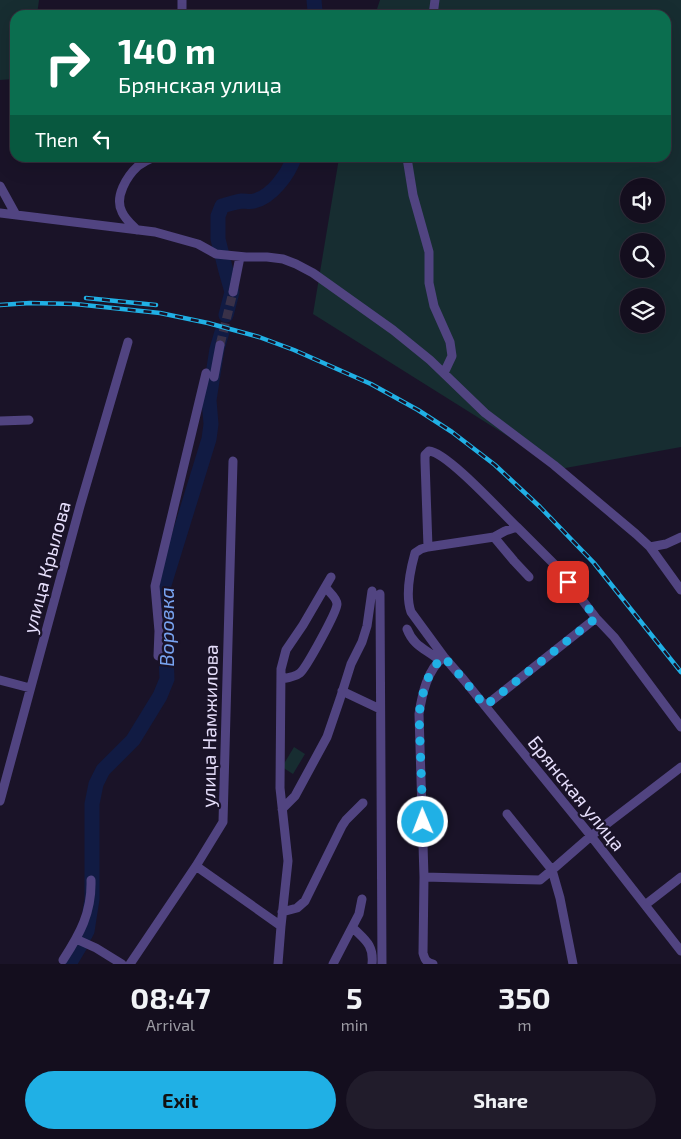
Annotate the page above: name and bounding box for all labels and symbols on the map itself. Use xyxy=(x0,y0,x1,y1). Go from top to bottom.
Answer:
street label: улица Крылова xyxy=(17,498,76,636)
pin xyxy=(547,561,589,603)
water label: Воровка xyxy=(154,587,178,667)
street label: улица Намжилова xyxy=(196,644,223,808)
street label: Брянская улица xyxy=(523,731,630,856)
position arrow xyxy=(396,795,448,847)

